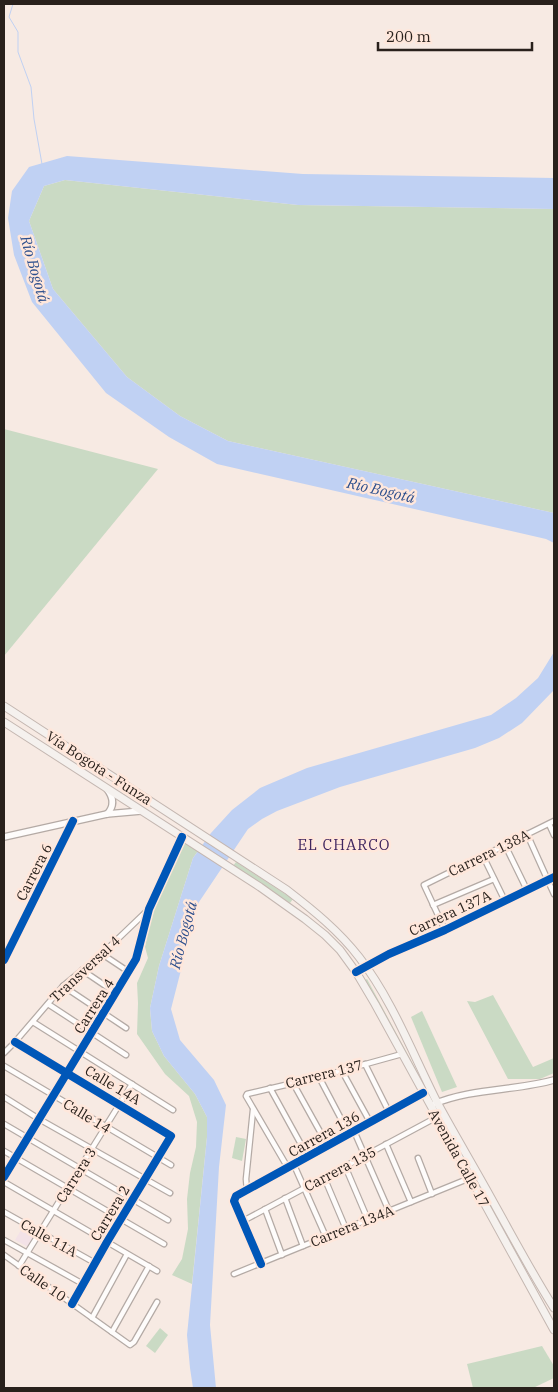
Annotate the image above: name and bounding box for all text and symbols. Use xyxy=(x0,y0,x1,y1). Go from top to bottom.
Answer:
scale bar xyxy=(378,20,532,52)
text: 200 m xyxy=(386,27,431,46)
water label: Río Bogotá xyxy=(16,232,54,306)
water label: Río Bogotá xyxy=(344,473,418,507)
street label: Vía Bogota - Funza xyxy=(43,727,156,809)
street label: Carrera 138A xyxy=(445,825,533,880)
district label: EL CHARCO xyxy=(297,835,391,854)
street label: Carrera 6 xyxy=(12,840,56,904)
street label: Carrera 137A xyxy=(406,886,494,940)
water label: Río Bogotá xyxy=(165,898,201,972)
street label: Transversal 4 xyxy=(46,932,124,1006)
street label: Carrera 4 xyxy=(70,975,118,1037)
street label: Carrera 137 xyxy=(284,1056,364,1092)
street label: Calle 14A xyxy=(82,1061,145,1109)
street label: Calle 14 xyxy=(60,1095,114,1137)
street label: Avenida Calle 17 xyxy=(425,1106,493,1210)
street label: Carrera 136 xyxy=(285,1107,363,1161)
street label: Carrera 135 xyxy=(301,1143,379,1195)
street label: Carrera 3 xyxy=(52,1144,100,1206)
street label: Carrera 2 xyxy=(86,1182,134,1244)
street label: Carrera 134A xyxy=(308,1201,397,1251)
street label: Calle 11A xyxy=(17,1215,81,1261)
street label: Calle 10 xyxy=(16,1261,70,1305)

